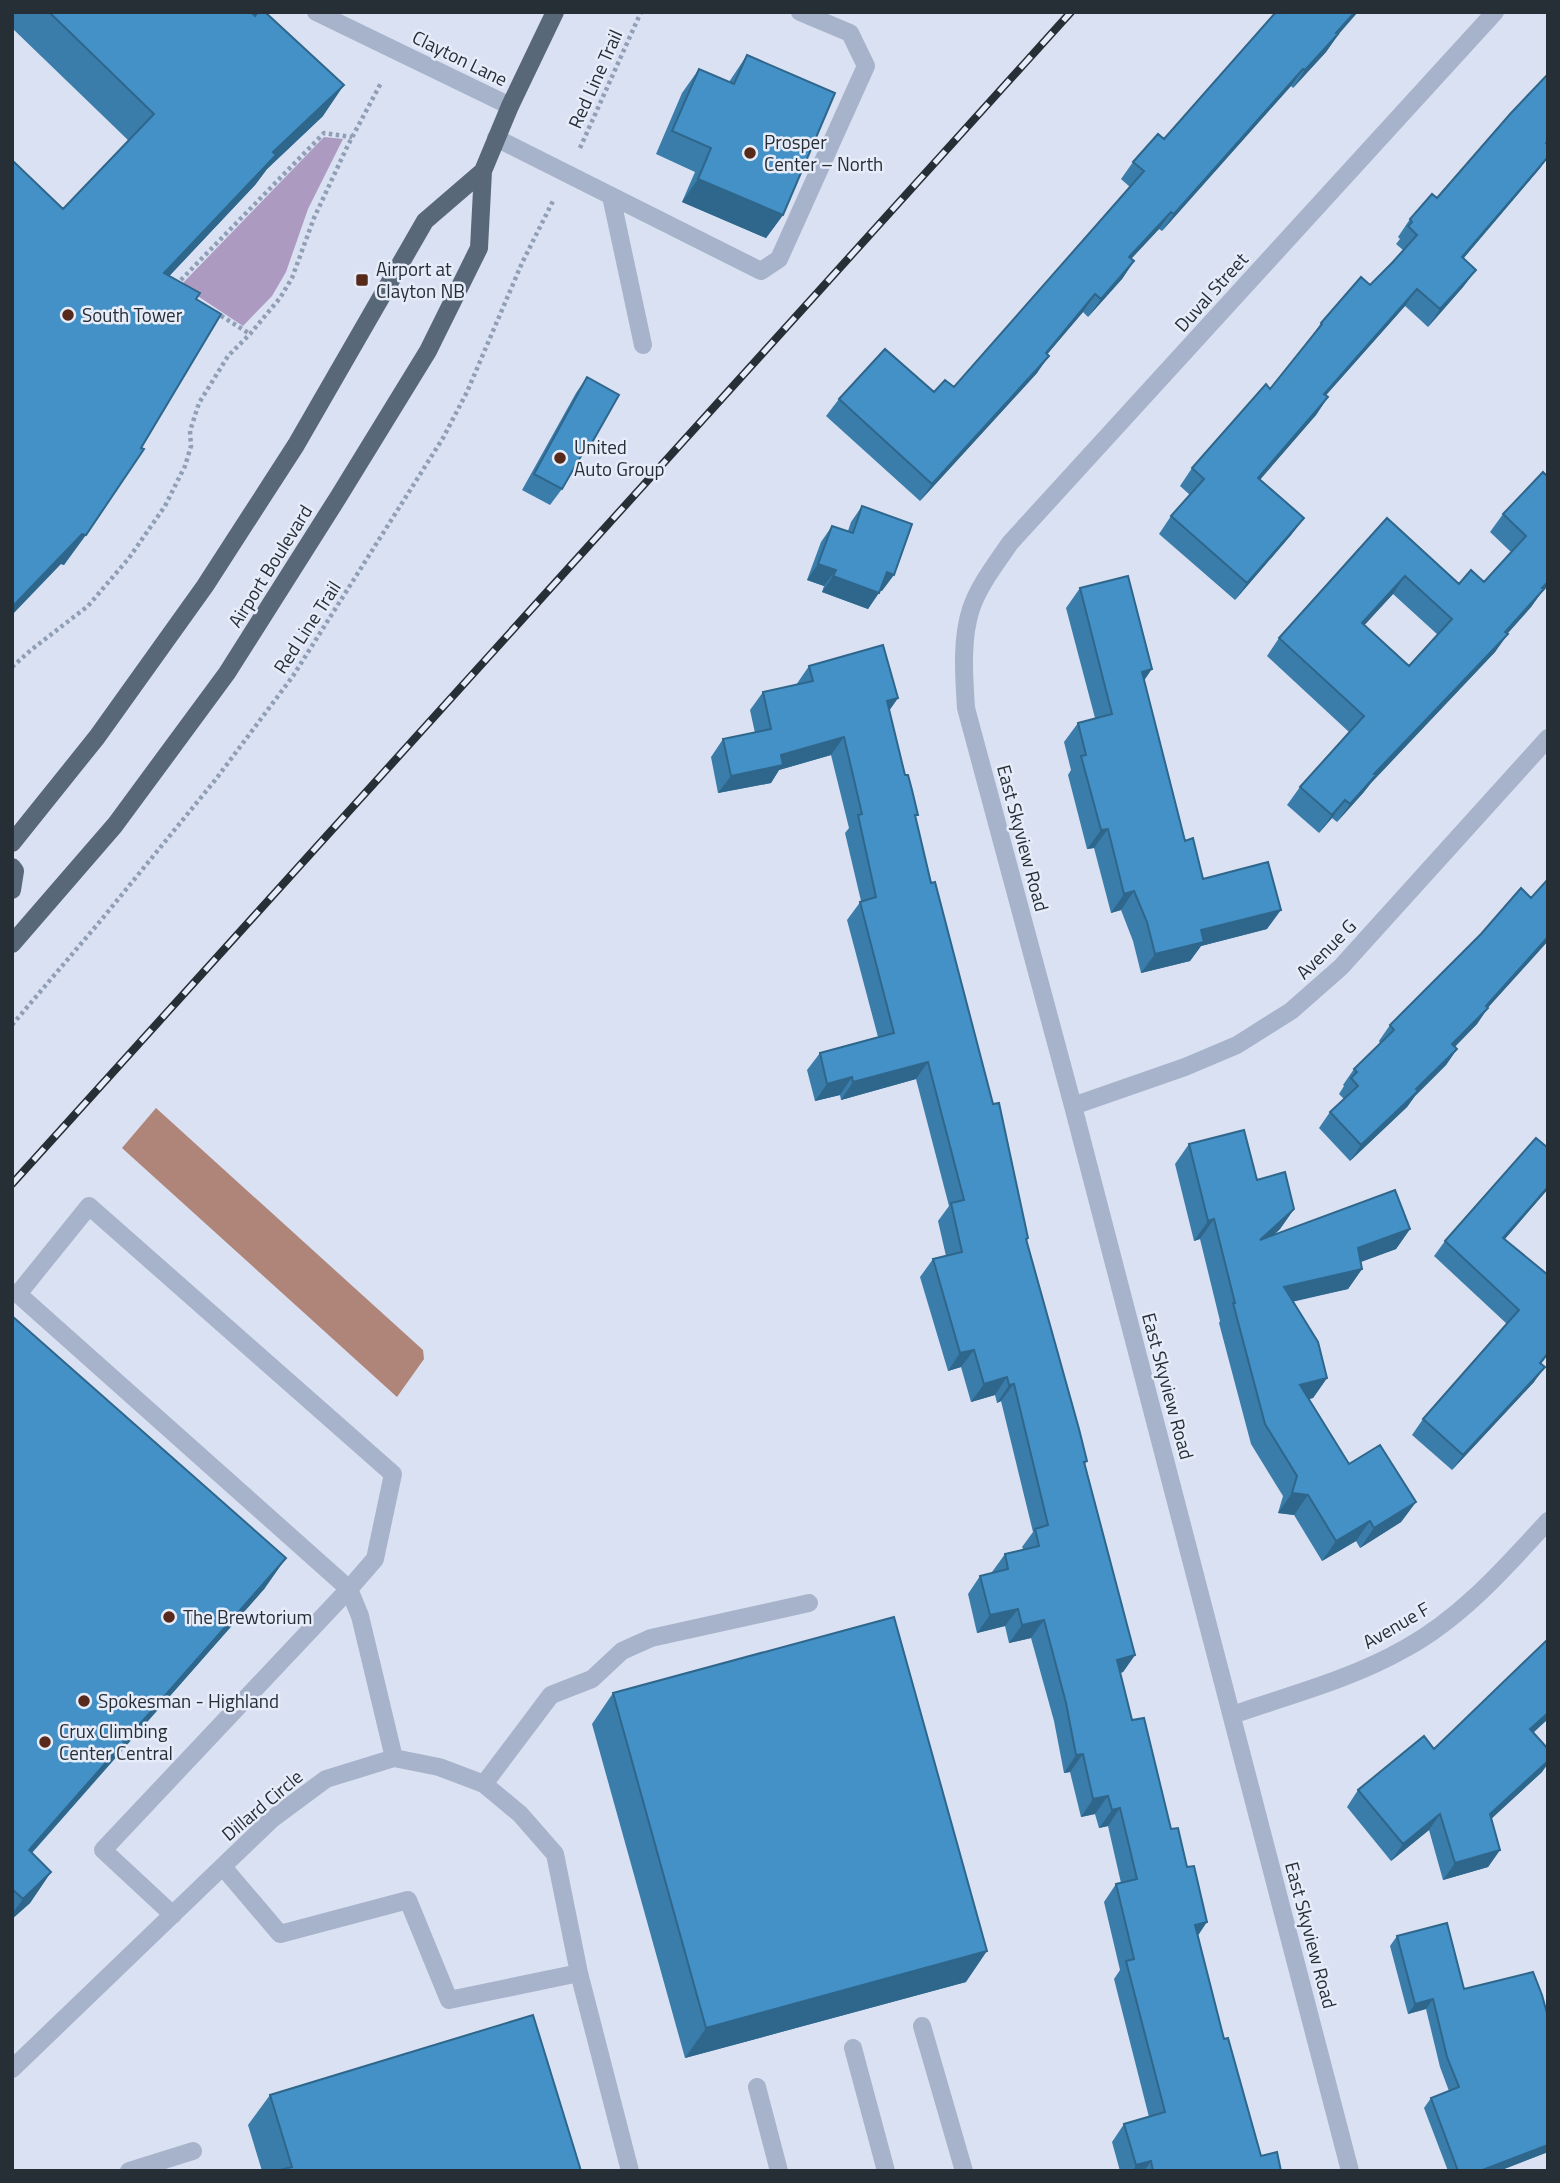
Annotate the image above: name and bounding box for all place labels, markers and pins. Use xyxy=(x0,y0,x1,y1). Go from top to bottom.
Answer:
place label: Prosper Center – North xyxy=(764,127,883,178)
marker: Prosper Center – North xyxy=(742,145,758,161)
place label: Airport at Clayton NB xyxy=(376,254,465,305)
marker: Airport at Clayton NB xyxy=(354,272,370,288)
place label: South Tower xyxy=(82,300,183,329)
marker: South Tower xyxy=(60,307,76,323)
place label: United Auto Group xyxy=(574,432,665,483)
marker: United Auto Group xyxy=(552,450,568,466)
place label: The Brewtorium xyxy=(183,1602,312,1631)
marker: The Brewtorium xyxy=(161,1609,177,1625)
place label: Spokesman - Highland xyxy=(98,1686,279,1715)
marker: Spokesman - Highland xyxy=(76,1693,92,1709)
place label: Crux Climbing Center Central xyxy=(59,1716,173,1767)
marker: Crux Climbing Center Central xyxy=(37,1734,53,1750)

